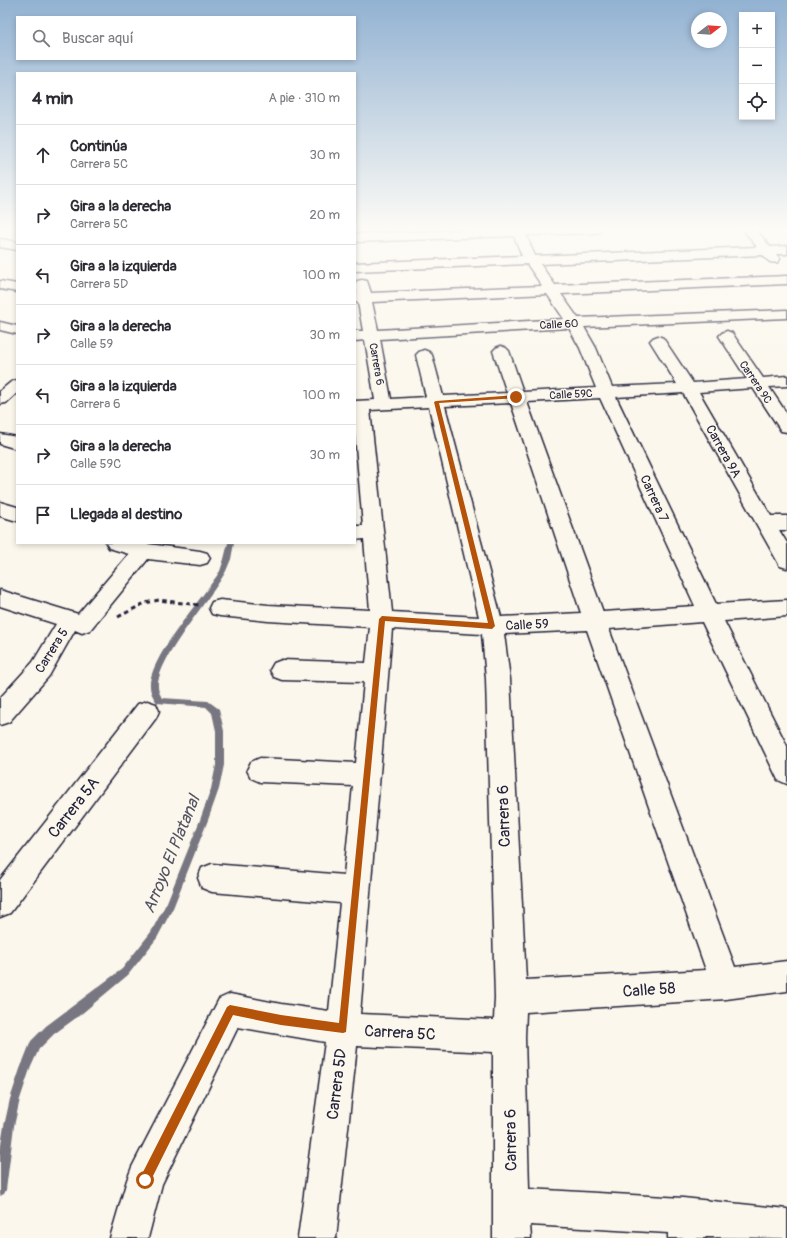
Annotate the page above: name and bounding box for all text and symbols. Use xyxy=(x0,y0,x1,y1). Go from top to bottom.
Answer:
north arrow xyxy=(691,12,727,48)
map controls xyxy=(739,12,775,120)
button: + xyxy=(739,12,775,48)
search box xyxy=(16,16,356,60)
icon: search xyxy=(30,27,52,49)
text: Buscar aquí xyxy=(62,29,134,48)
button: − xyxy=(739,48,775,84)
button: locate xyxy=(739,84,775,120)
text: 4 min xyxy=(32,88,73,109)
text: A pie · 310 m xyxy=(268,90,340,106)
text: Continúa xyxy=(70,137,127,156)
icon: ahead xyxy=(32,144,54,166)
text: 30 m xyxy=(310,147,340,163)
text: Carrera 5C xyxy=(70,156,128,172)
text: Gira a la derecha xyxy=(70,197,171,216)
icon: right xyxy=(32,204,54,226)
text: 20 m xyxy=(309,207,340,223)
text: Carrera 5C xyxy=(70,216,128,232)
text: Gira a la izquierda xyxy=(70,257,177,276)
icon: left xyxy=(32,264,54,286)
text: 100 m xyxy=(303,267,340,283)
text: Carrera 5D xyxy=(70,276,128,292)
text: Gira a la derecha xyxy=(70,317,171,336)
street label: Calle 60 xyxy=(539,317,579,332)
icon: right xyxy=(32,324,54,346)
text: 30 m xyxy=(310,327,340,343)
text: Calle 59 xyxy=(70,336,113,352)
street label: Carrera 6 xyxy=(366,342,387,386)
street label: Carrera 9C xyxy=(737,358,775,406)
text: Gira a la izquierda xyxy=(70,377,177,396)
icon: left xyxy=(32,384,54,406)
text: 100 m xyxy=(303,387,340,403)
street label: Calle 59C xyxy=(549,387,593,402)
route end xyxy=(507,388,525,406)
text: Carrera 6 xyxy=(70,396,121,412)
street label: Carrera 9A xyxy=(702,422,744,481)
text: Gira a la derecha xyxy=(70,437,171,456)
icon: right xyxy=(32,444,54,466)
text: 30 m xyxy=(310,447,340,463)
text: Calle 59C xyxy=(70,456,121,472)
street label: Carrera 7 xyxy=(636,472,672,525)
icon: arrive xyxy=(32,504,54,526)
text: Llegada al destino xyxy=(70,505,182,524)
street label: Calle 59 xyxy=(505,616,549,634)
street label: Carrera 5 xyxy=(32,625,72,676)
street label: Carrera 5A xyxy=(44,773,104,842)
street label: Carrera 6 xyxy=(493,785,515,847)
water label: Arroyo El Platanal xyxy=(138,790,205,916)
street label: Calle 58 xyxy=(622,978,676,1002)
street label: Carrera 5C xyxy=(364,1021,436,1045)
street label: Carrera 5D xyxy=(323,1047,351,1121)
street label: Carrera 6 xyxy=(500,1109,522,1171)
route start xyxy=(136,1171,154,1189)

